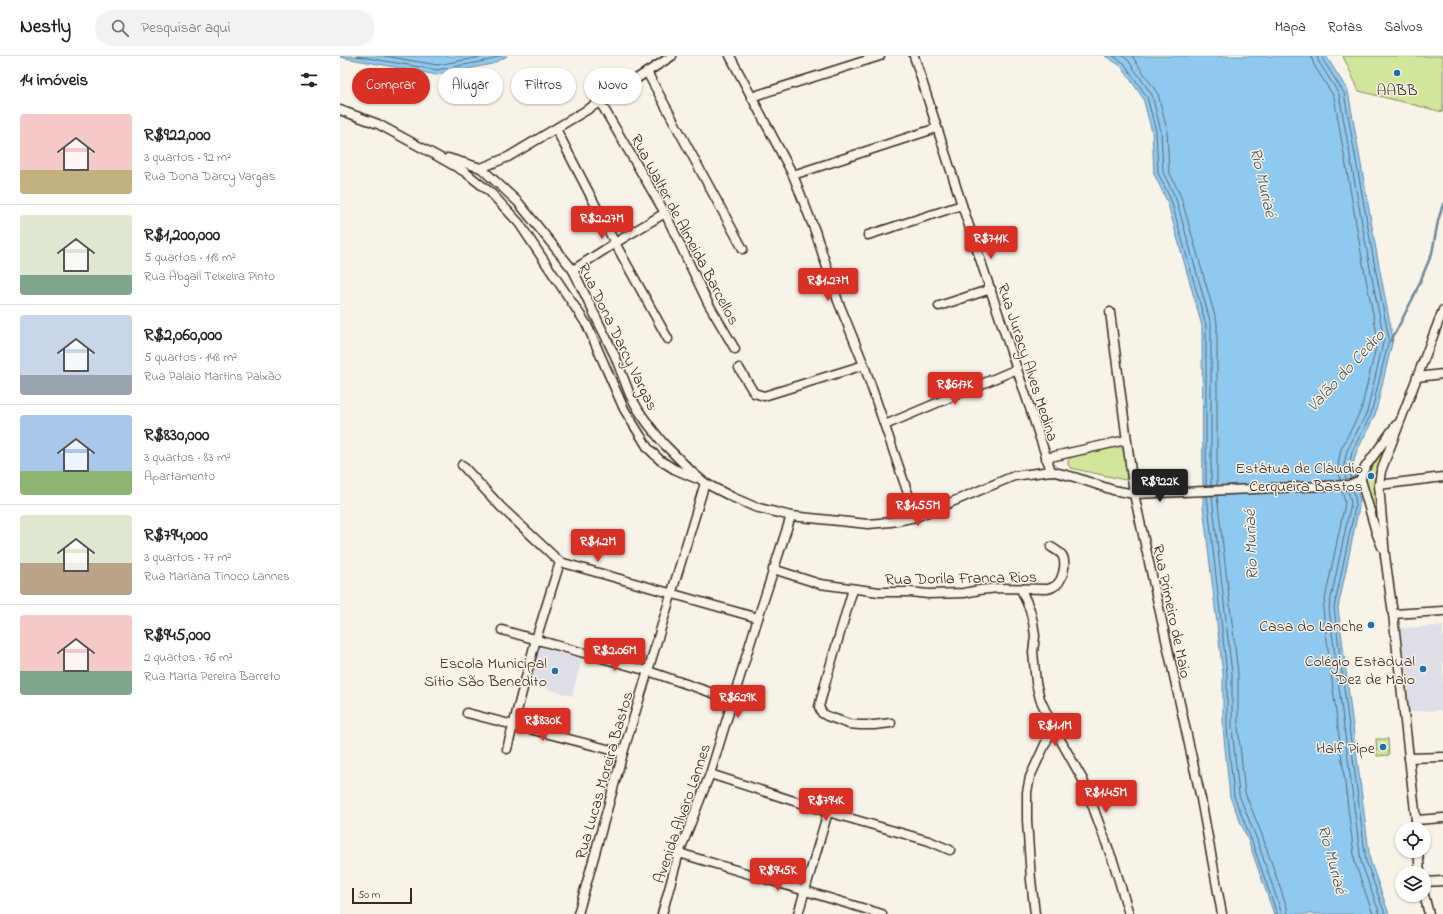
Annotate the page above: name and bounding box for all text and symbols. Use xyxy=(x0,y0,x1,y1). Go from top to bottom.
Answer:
search box xyxy=(95,10,375,46)
text: Nestly xyxy=(20,14,71,41)
icon: search xyxy=(109,17,131,39)
text: Pesquisar aqui xyxy=(141,17,230,39)
text: Mapa xyxy=(1275,17,1306,38)
text: Rotas xyxy=(1328,17,1362,38)
text: Salvos xyxy=(1384,17,1423,38)
text: 14 imóveis xyxy=(20,68,88,93)
chip: Comprar xyxy=(352,68,430,104)
chip: Alugar xyxy=(438,68,503,104)
chip: Filtros xyxy=(511,68,576,104)
chip: Novo xyxy=(584,68,642,104)
marker: AABB xyxy=(1392,68,1402,78)
icon: filters xyxy=(298,69,320,91)
place label: AABB xyxy=(1376,79,1418,103)
text: R$922,000 xyxy=(144,123,211,148)
icon: home xyxy=(52,130,100,178)
street label: Rua Walter de Almeida Barcellos xyxy=(624,130,745,330)
water label: Rio Muriaé xyxy=(1242,145,1283,221)
text: 3 quartos · 92 m² xyxy=(144,148,231,167)
text: Rua Dona Darcy Vargas xyxy=(144,167,275,186)
pin: R$2.27M xyxy=(565,206,639,240)
text: R$2.27M xyxy=(580,209,624,228)
text: R$1,200,000 xyxy=(144,223,220,248)
pin: R$711K xyxy=(958,226,1024,260)
text: R$711K xyxy=(974,229,1008,248)
icon: home xyxy=(52,231,100,279)
text: 5 quartos · 118 m² xyxy=(144,248,236,267)
street label: Rua Dona Darcy Vargas xyxy=(571,259,663,415)
text: Rua Abgail Teixeira Pinto xyxy=(144,267,275,286)
pin: R$1.27M xyxy=(791,268,865,302)
text: R$1.27M xyxy=(807,271,849,290)
street label: Rua Juracy Alves Medina xyxy=(990,280,1064,445)
text: R$2,060,000 xyxy=(144,323,222,348)
water label: Valão do Cedro xyxy=(1301,323,1392,418)
icon: home xyxy=(52,331,100,379)
text: 5 quartos · 148 m² xyxy=(144,348,237,367)
text: Rua Palaio Martins Paixão xyxy=(144,367,281,386)
pin: R$617K xyxy=(922,372,988,406)
text: R$617K xyxy=(937,375,973,394)
text: R$830,000 xyxy=(144,423,209,448)
icon: home xyxy=(52,431,100,479)
text: 3 quartos · 83 m² xyxy=(144,448,231,467)
place label: Estátua de Cláudio Cerqueira Bastos xyxy=(1236,457,1363,499)
text: Apartamento xyxy=(144,467,215,486)
pin: R$922K xyxy=(1127,469,1193,503)
marker: Estátua de Cláudio Cerqueira Bastos xyxy=(1366,471,1376,481)
text: R$922K xyxy=(1141,472,1179,491)
pin: R$1.55M xyxy=(881,493,955,527)
text: R$1.55M xyxy=(896,496,940,515)
water label: Rio Muriaé xyxy=(1238,508,1265,581)
text: R$794,000 xyxy=(144,523,208,548)
pin: R$1.2M xyxy=(565,529,631,563)
icon: home xyxy=(52,531,100,579)
text: R$1.2M xyxy=(580,532,616,551)
street label: Rua Primeiro de Maio xyxy=(1145,542,1197,681)
text: 3 quartos · 77 m² xyxy=(144,548,231,567)
street label: Rua Dorila Franca Rios xyxy=(885,566,1037,592)
text: Rua Mariana Tinoco Lannes xyxy=(144,567,290,586)
place label: Casa do Lanche xyxy=(1259,615,1364,639)
marker: Casa do Lanche xyxy=(1366,620,1376,630)
text: R$945,000 xyxy=(144,623,211,648)
icon: home xyxy=(52,631,100,679)
pin: R$2.06M xyxy=(578,638,652,672)
text: R$2.06M xyxy=(593,641,637,660)
text: 2 quartos · 76 m² xyxy=(144,648,233,667)
place label: Colégio Estadual Dez de Maio xyxy=(1305,650,1415,692)
place label: Escola Municipal Sítio São Benedito xyxy=(424,652,547,694)
marker: Colégio Estadual Dez de Maio xyxy=(1418,664,1428,674)
marker: Escola Municipal Sítio São Benedito xyxy=(550,666,560,676)
text: Rua Maria Pereira Barreto xyxy=(144,667,280,686)
pin: R$629K xyxy=(705,685,771,719)
text: R$629K xyxy=(719,688,757,707)
street label: Rua Lucas Moreira Bastos xyxy=(569,689,640,862)
pin: R$830K xyxy=(510,708,576,742)
text: R$830K xyxy=(524,711,562,730)
pin: R$1.1M xyxy=(1022,713,1088,747)
text: R$1.1M xyxy=(1038,716,1072,735)
place label: Half Pipe xyxy=(1316,737,1376,761)
street label: Avenida Alvaro Lannes xyxy=(648,741,718,887)
marker: Half Pipe xyxy=(1378,742,1388,752)
pin: R$1.45M xyxy=(1069,780,1143,814)
text: R$1.45M xyxy=(1085,783,1127,802)
pin: R$794K xyxy=(793,788,859,822)
text: R$794K xyxy=(808,791,844,810)
water label: Rio Muriaé xyxy=(1310,822,1353,898)
map controls xyxy=(1395,822,1431,902)
button: locate xyxy=(1395,822,1431,858)
pin: R$945K xyxy=(745,858,811,892)
text: R$945K xyxy=(759,861,797,880)
button: layers xyxy=(1395,866,1431,902)
scale bar xyxy=(352,886,412,905)
text: 50 m xyxy=(358,887,380,903)

